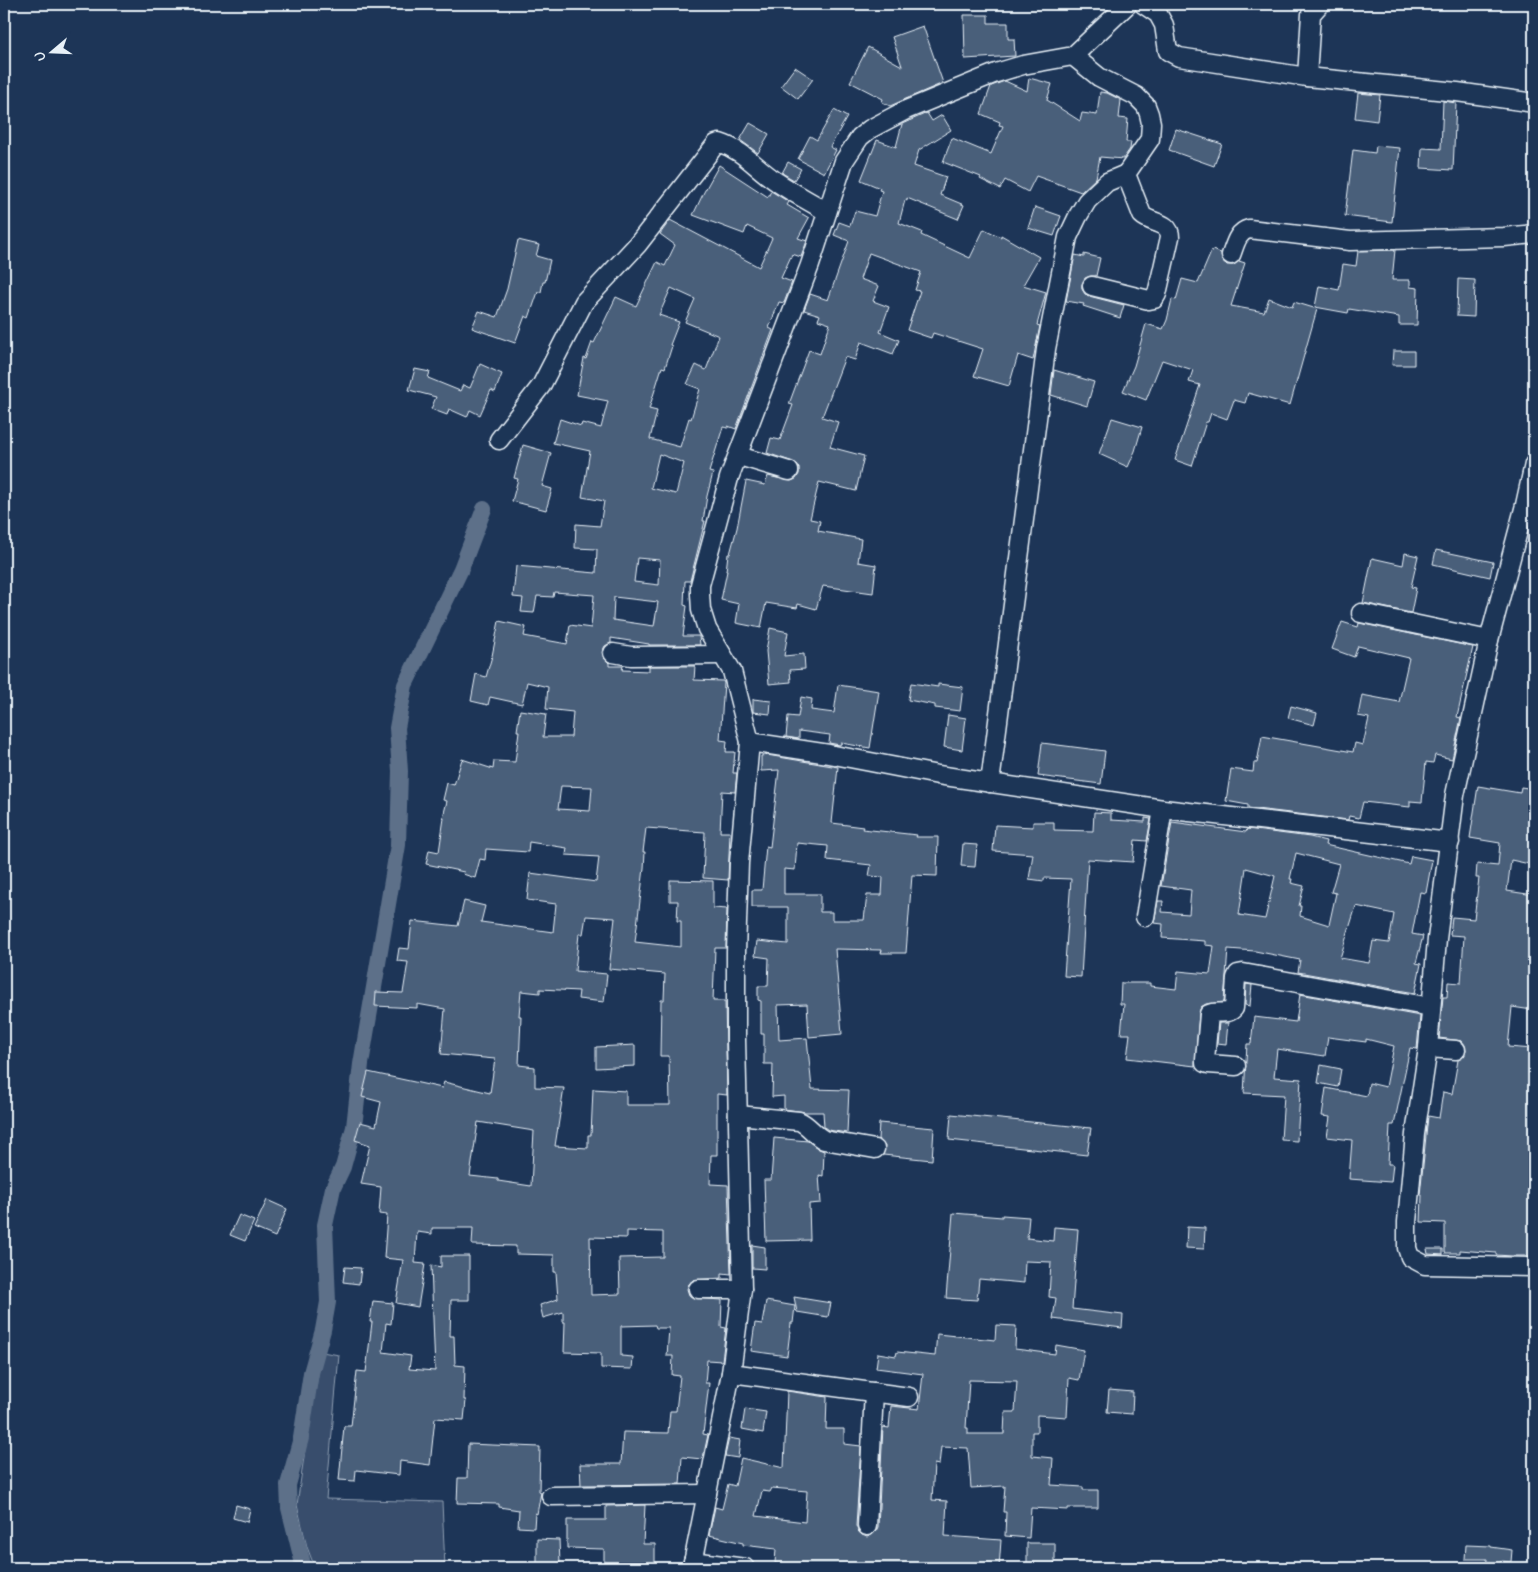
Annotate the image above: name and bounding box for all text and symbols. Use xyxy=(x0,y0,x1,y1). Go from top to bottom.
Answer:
north arrow xyxy=(28,28,78,78)
text: U xyxy=(31,49,51,63)

